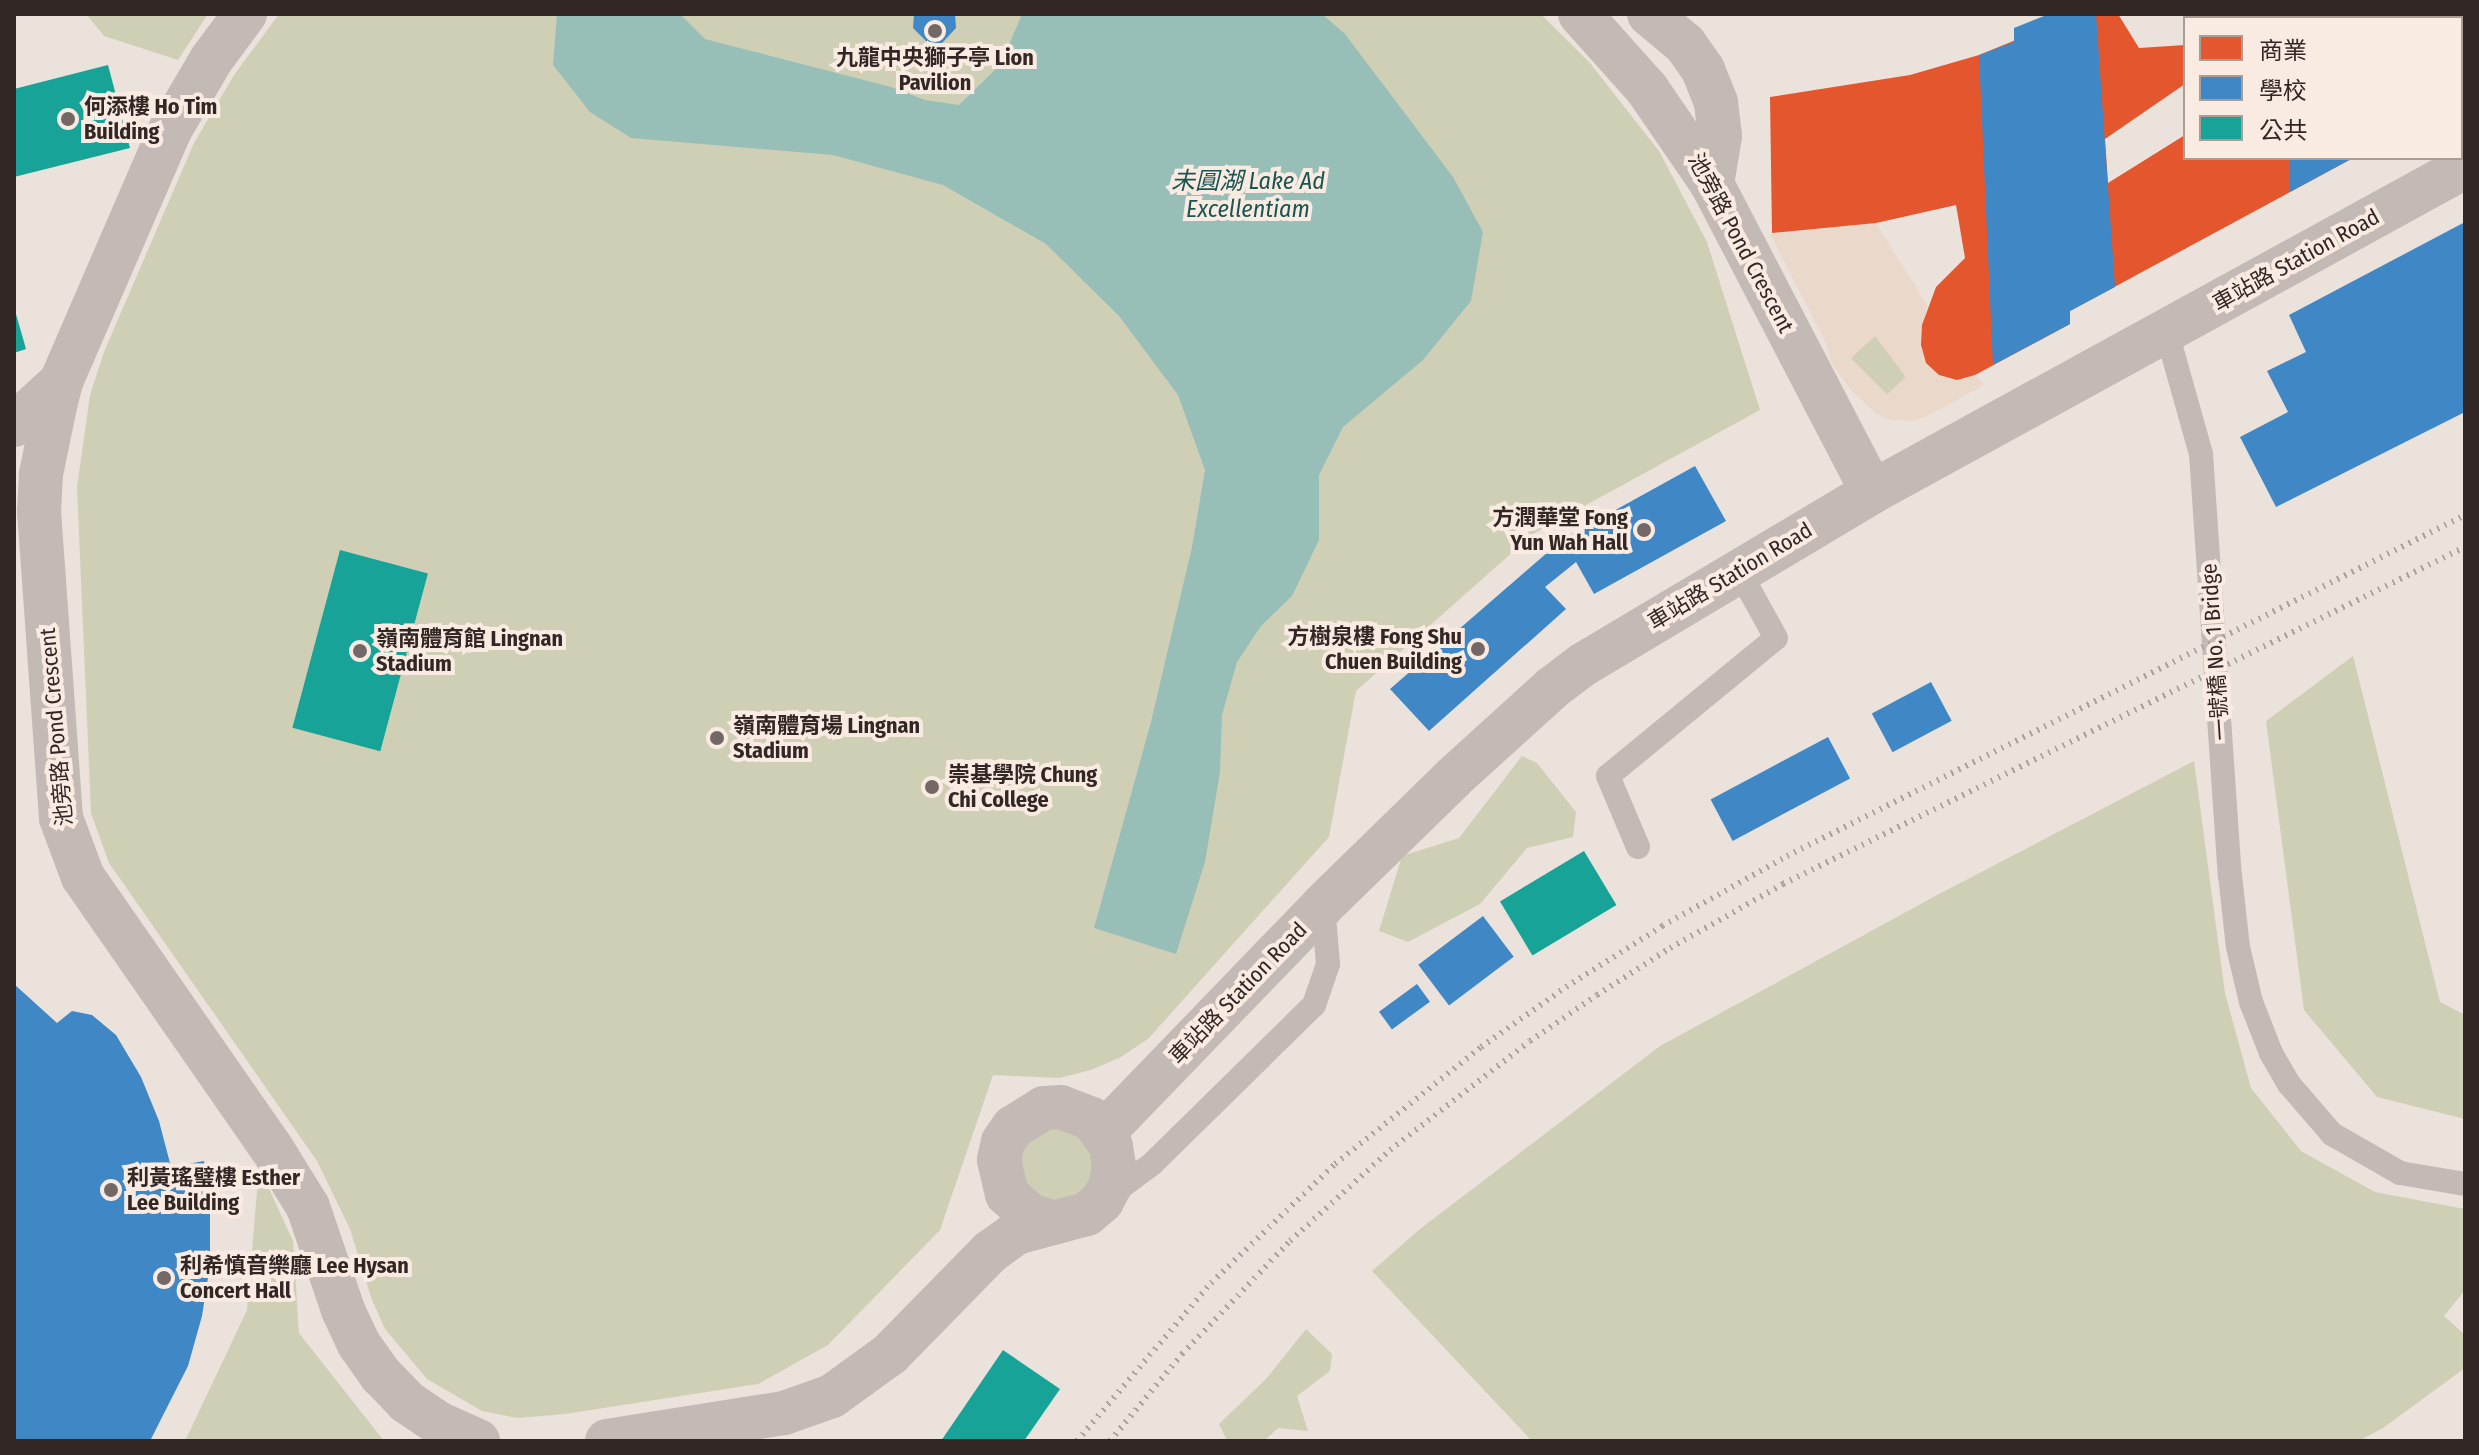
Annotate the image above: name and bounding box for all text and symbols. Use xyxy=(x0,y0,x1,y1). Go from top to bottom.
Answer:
legend xyxy=(2183,16,2463,160)
marker: 九龍中央獅子亭 Lion Pavilion xyxy=(926,22,944,40)
text: 商業 xyxy=(2259,37,2307,65)
place label: 九龍中央獅子亭 Lion Pavilion xyxy=(836,44,1034,96)
text: 學校 xyxy=(2259,77,2307,105)
place label: 何添樓 Ho Tim Building xyxy=(84,93,217,144)
marker: 何添樓 Ho Tim Building xyxy=(59,110,77,128)
text: 公共 xyxy=(2259,117,2307,145)
street label: 池旁路 Pond Crescent xyxy=(1683,149,1799,337)
water label: 未圓湖 Lake Ad Excellentiam xyxy=(1171,168,1325,224)
street label: 車站路 Station Road xyxy=(2208,203,2384,317)
place label: 方潤華堂 Fong Yun Wah Hall xyxy=(1492,504,1628,556)
street label: 車站路 Station Road xyxy=(1643,517,1817,635)
marker: 方潤華堂 Fong Yun Wah Hall xyxy=(1635,521,1653,539)
street label: 一號橋 No. 1 Bridge xyxy=(2196,563,2234,741)
place label: 方樹泉樓 Fong Shu Chuen Building xyxy=(1287,623,1462,674)
place label: 嶺南體育館 Lingnan Stadium xyxy=(376,625,563,676)
street label: 池旁路 Pond Crescent xyxy=(34,627,78,827)
marker: 方樹泉樓 Fong Shu Chuen Building xyxy=(1469,640,1487,658)
marker: 嶺南體育館 Lingnan Stadium xyxy=(351,642,369,660)
place label: 嶺南體育場 Lingnan Stadium xyxy=(733,712,920,764)
marker: 嶺南體育場 Lingnan Stadium xyxy=(708,729,726,747)
place label: 崇基學院 Chung Chi College xyxy=(948,761,1097,812)
marker: 崇基學院 Chung Chi College xyxy=(923,778,941,796)
street label: 車站路 Station Road xyxy=(1164,917,1312,1069)
place label: 利黃瑤璧樓 Esther Lee Building xyxy=(127,1164,300,1216)
marker: 利黃瑤璧樓 Esther Lee Building xyxy=(102,1181,120,1199)
place label: 利希慎音樂廳 Lee Hysan Concert Hall xyxy=(180,1252,409,1304)
marker: 利希慎音樂廳 Lee Hysan Concert Hall xyxy=(155,1269,173,1287)

